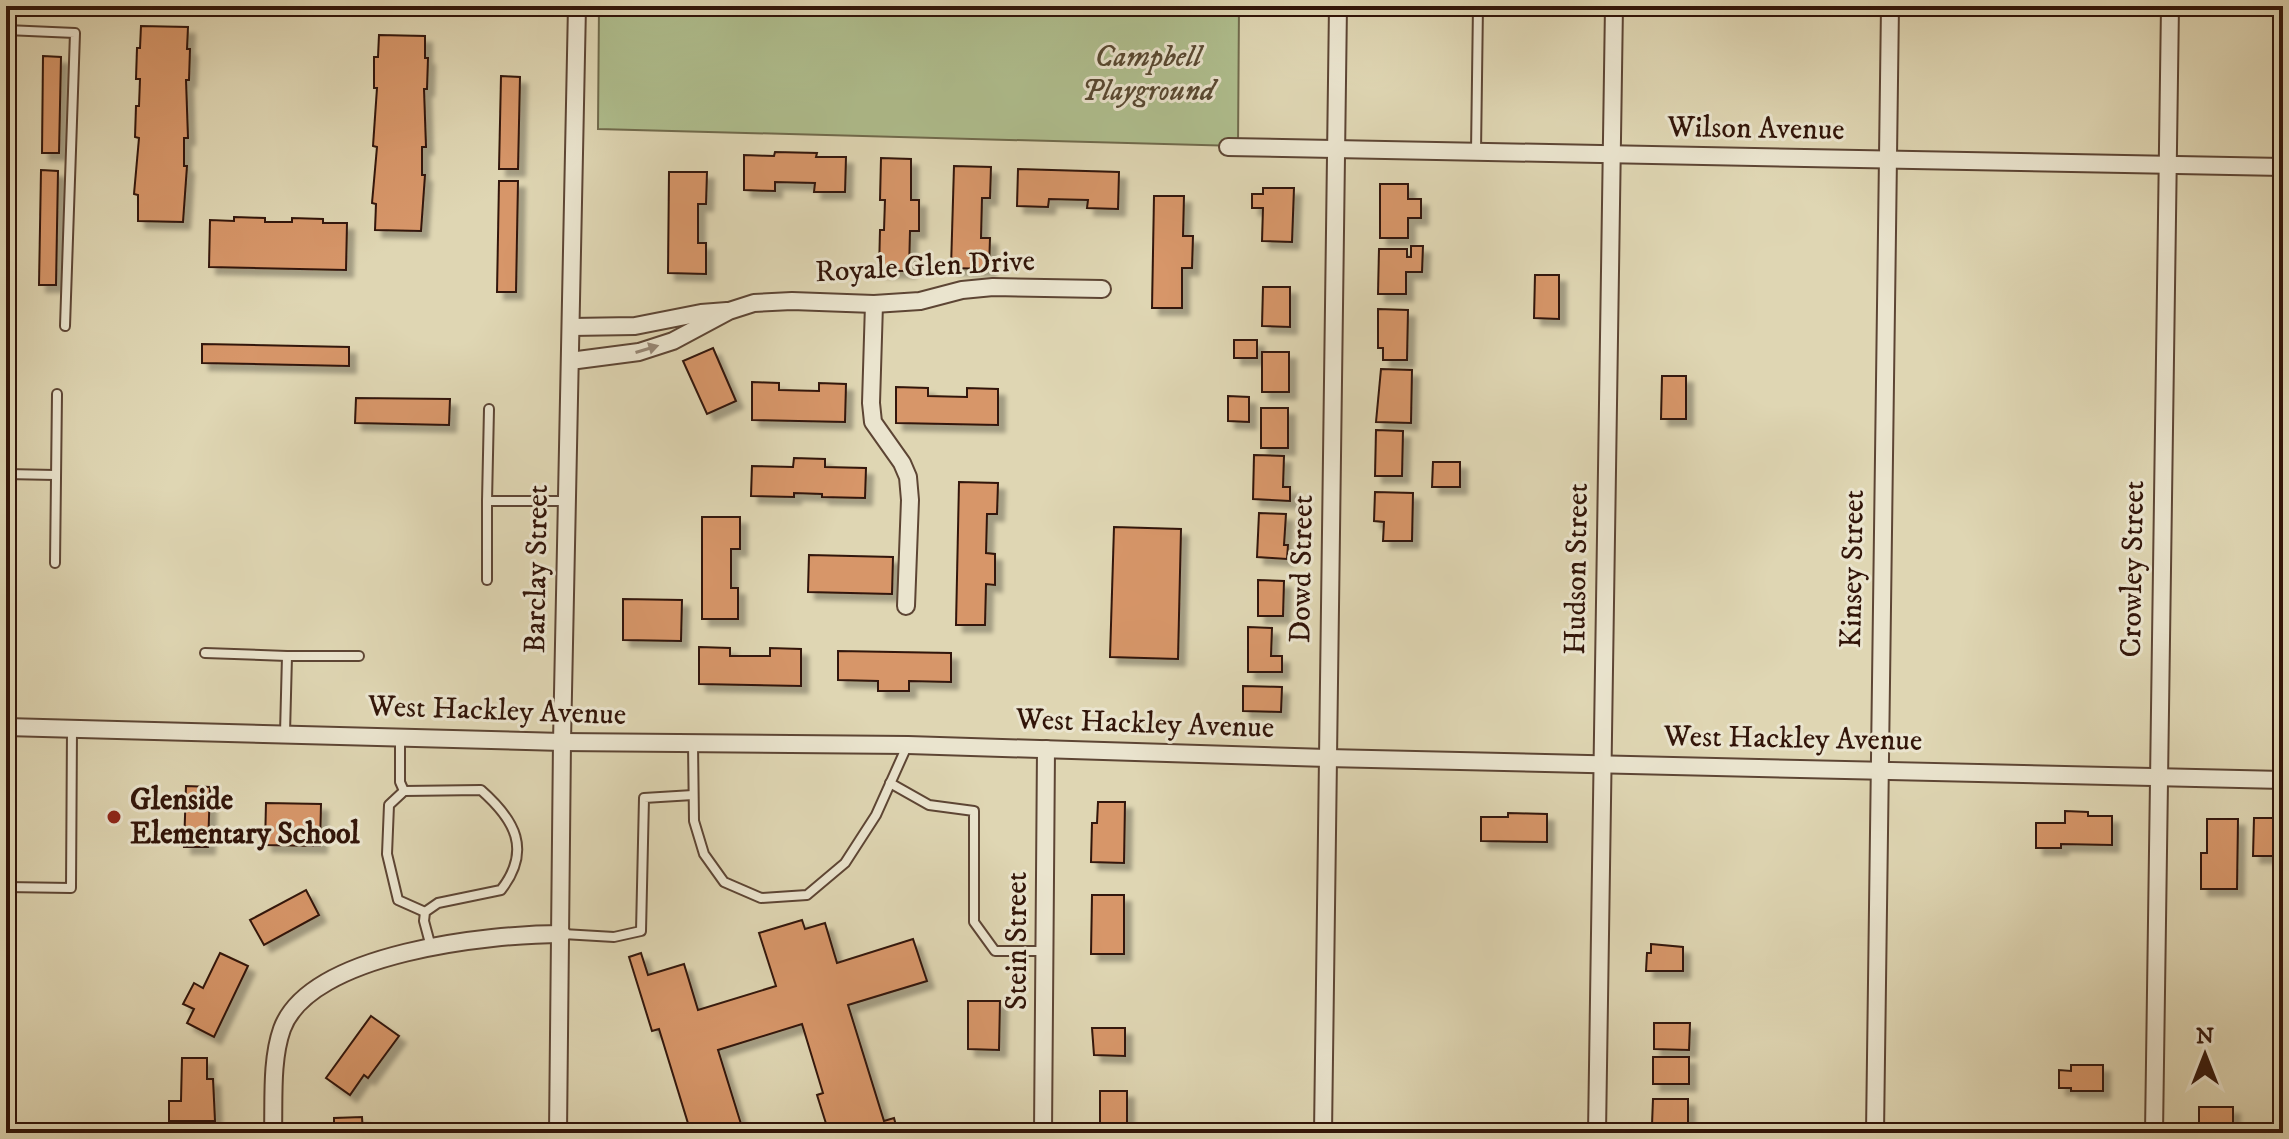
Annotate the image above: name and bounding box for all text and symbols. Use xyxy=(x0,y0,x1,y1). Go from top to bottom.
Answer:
park label: Campbell Playground xyxy=(1082,39,1219,110)
street label: Wilson Avenue xyxy=(1666,109,1845,149)
street label: Royale Glen Drive xyxy=(814,243,1036,291)
one-way arrow xyxy=(635,342,659,355)
street label: Crowley Street xyxy=(2113,480,2153,658)
street label: Hudson Street xyxy=(1557,483,1597,655)
street label: Barclay Street xyxy=(517,484,557,654)
street label: Kinsey Street xyxy=(1833,489,1873,649)
street label: Dowd Street xyxy=(1282,495,1322,643)
street label: West Hackley Avenue xyxy=(366,688,627,734)
street label: West Hackley Avenue xyxy=(1014,701,1275,747)
street label: West Hackley Avenue xyxy=(1662,718,1923,760)
place label: Glenside Elementary School xyxy=(130,782,360,853)
marker: Glenside Elementary School xyxy=(105,808,123,826)
street label: Stein Street xyxy=(999,872,1036,1010)
north arrow xyxy=(2165,1015,2245,1095)
text: N xyxy=(2196,1023,2214,1050)

